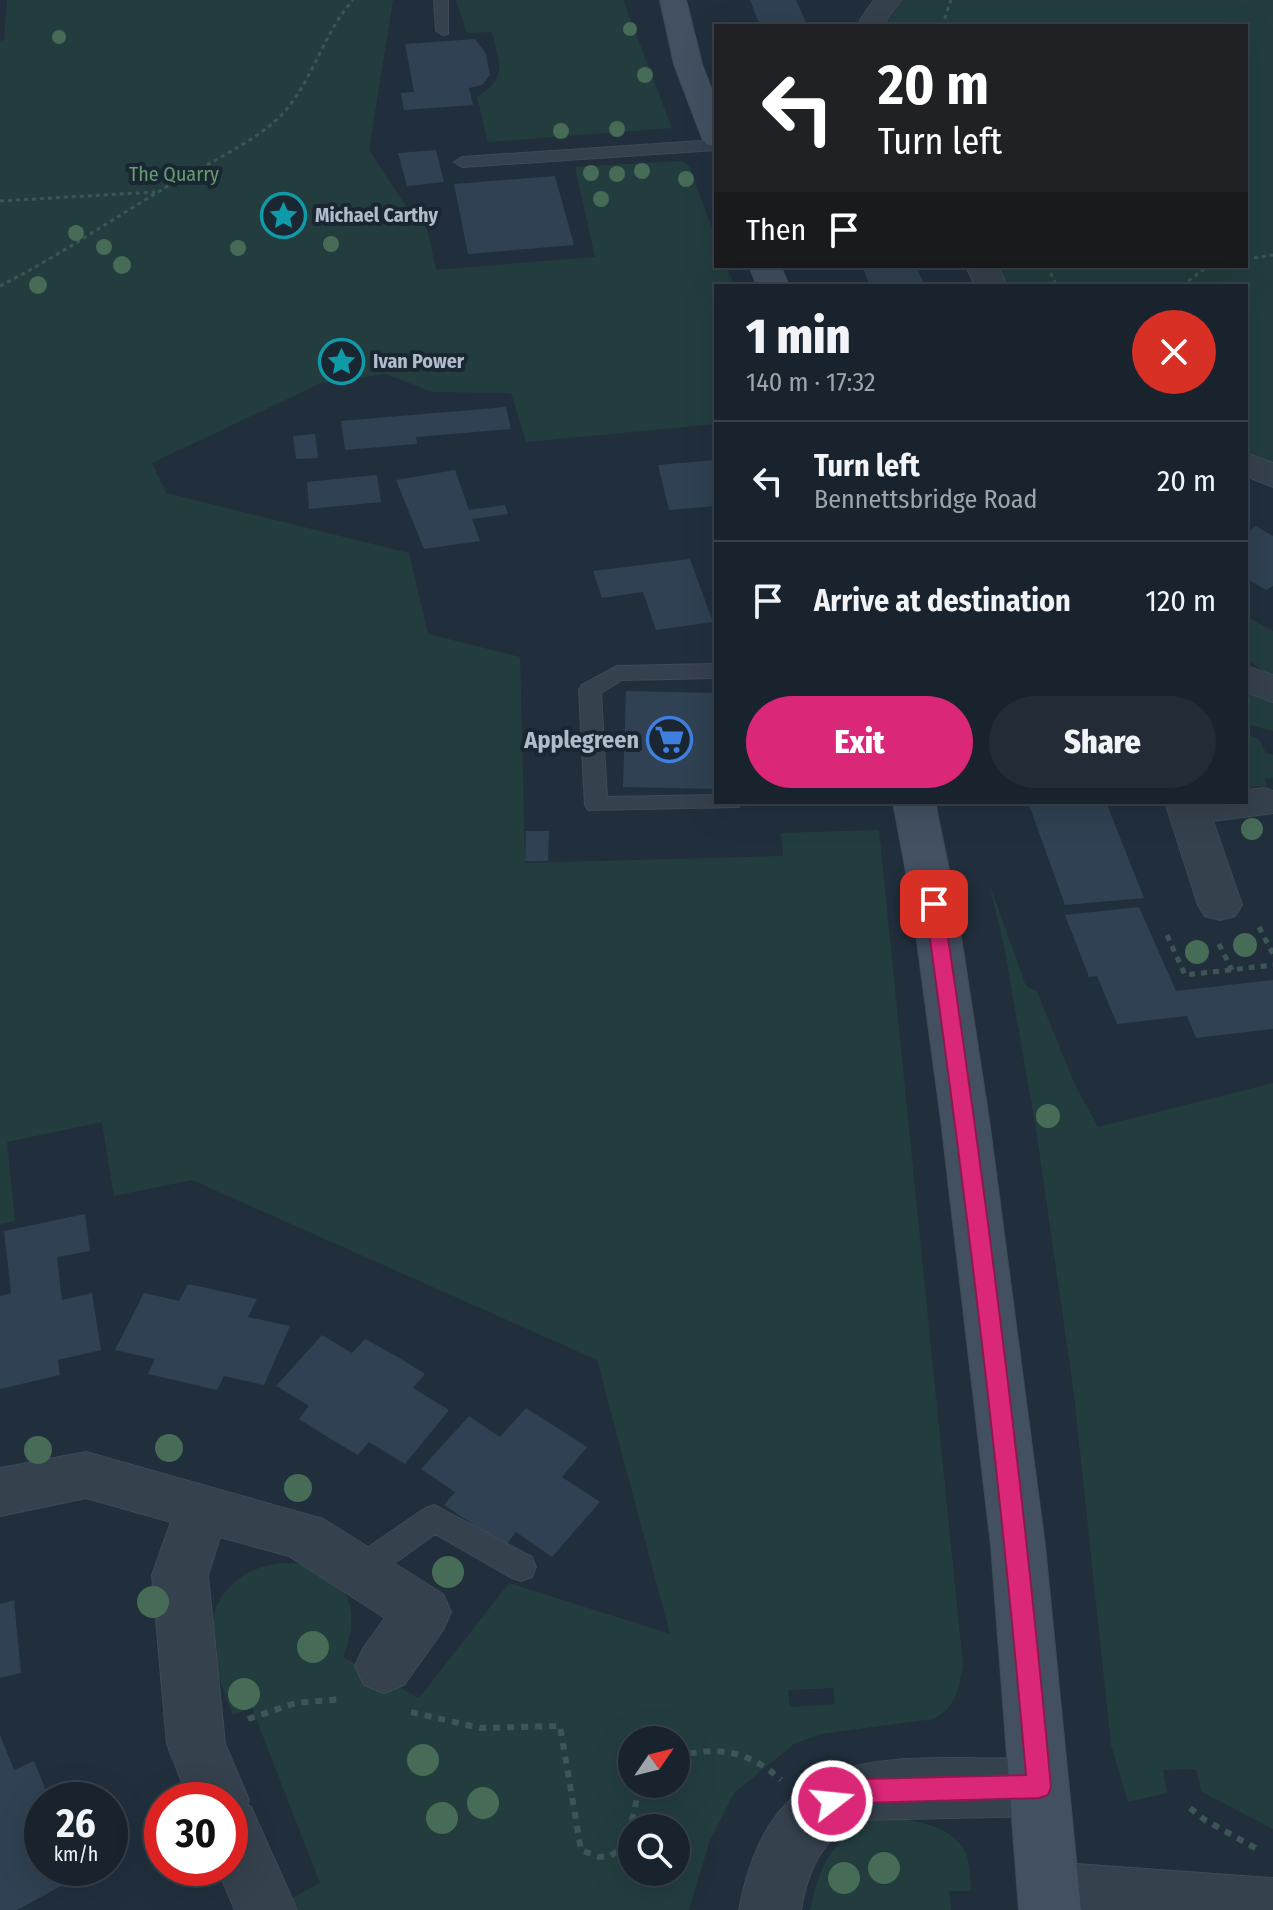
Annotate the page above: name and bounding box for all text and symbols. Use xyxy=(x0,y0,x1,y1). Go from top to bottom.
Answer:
text: 20 m xyxy=(878,52,989,119)
icon: left xyxy=(746,56,850,160)
text: Turn left xyxy=(878,120,1002,164)
park label: The Quarry xyxy=(129,162,219,186)
place icon: Michael Carthy xyxy=(260,191,308,239)
place label: Michael Carthy xyxy=(315,203,438,227)
icon: arrive xyxy=(822,208,866,252)
text: Then xyxy=(746,212,806,248)
text: 1 min xyxy=(746,308,850,366)
button: close xyxy=(1132,310,1216,394)
place icon: Ivan Power xyxy=(318,337,366,385)
place label: Ivan Power xyxy=(373,349,465,373)
text: 140 m · 17:32 xyxy=(746,367,876,398)
text: Turn left xyxy=(814,448,920,484)
icon: left xyxy=(746,459,790,503)
text: 20 m xyxy=(1157,463,1216,499)
text: Bennettsbridge Road xyxy=(814,484,1037,515)
icon: arrive xyxy=(746,579,790,623)
text: Arrive at destination xyxy=(814,583,1071,619)
text: 120 m xyxy=(1145,583,1216,619)
button: Exit xyxy=(746,696,973,788)
button: Share xyxy=(989,696,1216,788)
supermarket icon: Applegreen xyxy=(646,716,694,764)
place label: Applegreen xyxy=(523,726,639,754)
pin xyxy=(900,870,968,938)
icon: arrive xyxy=(912,882,956,926)
north arrow xyxy=(618,1726,690,1798)
map controls xyxy=(618,1726,690,1886)
position arrow xyxy=(790,1759,874,1843)
speed limit sign: 30 xyxy=(144,1782,248,1886)
text: 26 xyxy=(56,1800,96,1848)
button: search xyxy=(618,1814,690,1886)
text: km/h xyxy=(54,1842,98,1866)

